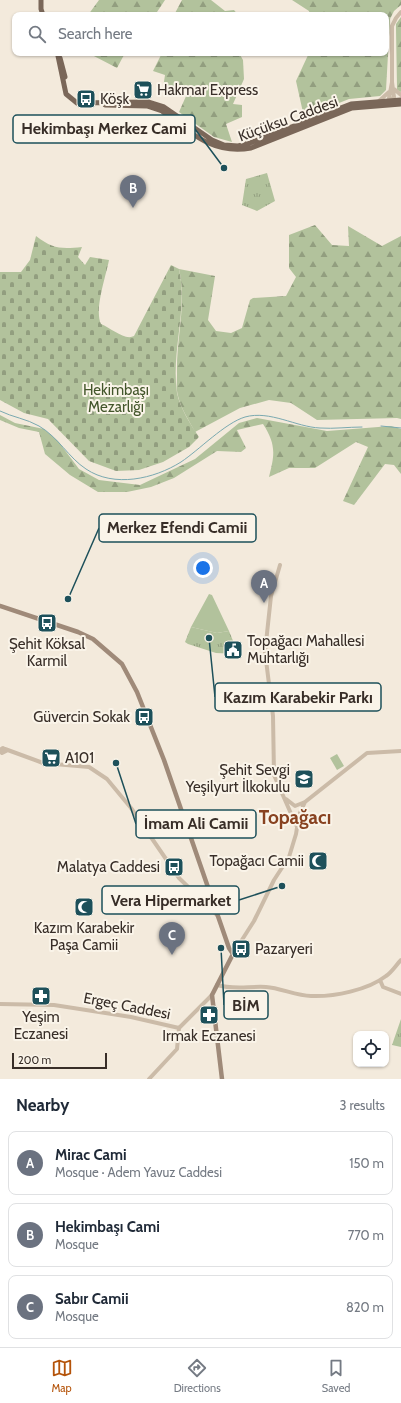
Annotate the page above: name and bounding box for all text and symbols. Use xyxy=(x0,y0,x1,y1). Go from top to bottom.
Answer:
search box xyxy=(12,12,389,56)
icon: search xyxy=(26,23,48,45)
text: Search here xyxy=(58,25,133,43)
supermarket icon: Hakmar Express xyxy=(132,79,154,101)
place label: Hakmar Express xyxy=(157,81,258,99)
bus stop icon: Köşk xyxy=(75,88,97,110)
place label: Köşk xyxy=(100,90,129,108)
street label: Küçüksu Caddesi xyxy=(236,93,340,145)
callout: Hekimbaşı Merkez Cami xyxy=(13,115,195,143)
text: Hekimbaşı Merkez Cami xyxy=(21,119,187,138)
pin: B xyxy=(120,175,146,208)
park label: Hekimbaşı Mezarlığı xyxy=(83,381,149,416)
callout: Merkez Efendi Camii xyxy=(99,514,256,542)
text: Merkez Efendi Camii xyxy=(107,518,247,537)
your location xyxy=(193,558,213,578)
pin: A xyxy=(251,570,277,603)
bus stop icon: Şehit Köksal Karmil xyxy=(36,612,58,634)
place label: Topağacı Mahallesi Muhtarlığı xyxy=(247,632,364,667)
place label: Şehit Köksal Karmil xyxy=(9,635,85,670)
public building icon: Topağacı Mahallesi Muhtarlığı xyxy=(222,639,244,661)
callout: Kazım Karabekir Parkı xyxy=(215,683,381,711)
text: Kazım Karabekir Parkı xyxy=(223,688,373,707)
bus stop icon: Güvercin Sokak xyxy=(133,706,155,728)
place label: Güvercin Sokak xyxy=(33,708,130,726)
supermarket icon: A101 xyxy=(40,747,62,769)
place label: A101 xyxy=(65,749,94,767)
place label: Şehit Sevgi Yeşilyurt İlkokulu xyxy=(185,761,290,796)
school or university icon: Şehit Sevgi Yeşilyurt İlkokulu xyxy=(293,768,315,790)
district label: Topağacı xyxy=(259,806,331,829)
callout: İmam Ali Camii xyxy=(136,810,256,838)
text: İmam Ali Camii xyxy=(144,814,248,833)
mosque icon: Topağacı Camii xyxy=(307,850,329,872)
place label: Topağacı Camii xyxy=(209,852,304,870)
bus stop icon: Malatya Caddesi xyxy=(163,856,185,878)
place label: Malatya Caddesi xyxy=(57,858,160,876)
callout: Vera Hipermarket xyxy=(102,886,239,914)
text: Vera Hipermarket xyxy=(111,891,232,910)
mosque icon: Kazım Karabekir Paşa Camii xyxy=(73,896,95,918)
place label: Kazım Karabekir Paşa Camii xyxy=(34,919,135,954)
pin: C xyxy=(159,922,185,955)
bus stop icon: Pazaryeri xyxy=(230,938,252,960)
place label: Pazaryeri xyxy=(255,940,313,958)
pharmacy icon: Yeşim Eczanesi xyxy=(30,985,52,1007)
street label: Ergeç Caddesi xyxy=(82,989,172,1023)
callout: BİM xyxy=(224,991,268,1019)
text: BİM xyxy=(232,996,260,1015)
pharmacy icon: Irmak Eczanesi xyxy=(198,1004,220,1026)
place label: Yeşim Eczanesi xyxy=(14,1008,68,1043)
place label: Irmak Eczanesi xyxy=(162,1027,256,1045)
map controls xyxy=(353,1031,389,1067)
button: locate xyxy=(353,1031,389,1067)
scale bar xyxy=(12,1051,107,1070)
text: 200 m xyxy=(18,1053,51,1067)
text: Nearby xyxy=(16,1095,69,1115)
text: 3 results xyxy=(339,1097,385,1113)
text: Mirac Cami xyxy=(55,1146,127,1164)
text: A xyxy=(26,1155,34,1171)
text: 150 m xyxy=(349,1155,384,1171)
text: Mosque · Adem Yavuz Caddesi xyxy=(55,1164,222,1180)
text: Hekimbaşı Cami xyxy=(55,1218,160,1236)
text: B xyxy=(26,1227,34,1243)
text: 770 m xyxy=(348,1227,384,1243)
text: Mosque xyxy=(55,1236,99,1252)
text: Sabır Camii xyxy=(55,1290,129,1308)
text: C xyxy=(26,1299,34,1315)
text: 820 m xyxy=(346,1299,384,1315)
text: Mosque xyxy=(55,1308,99,1324)
tab: Map xyxy=(51,1357,73,1395)
tab: Directions xyxy=(174,1357,221,1395)
tab: Saved xyxy=(322,1357,350,1395)

